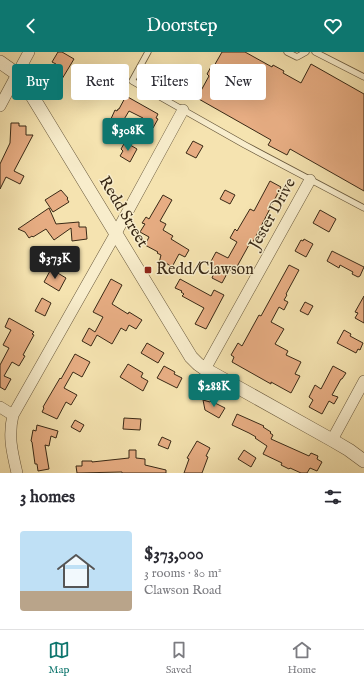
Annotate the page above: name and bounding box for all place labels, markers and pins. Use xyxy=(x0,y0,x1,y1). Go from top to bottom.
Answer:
pin: $308K xyxy=(100,118,156,152)
pin: $373K xyxy=(27,246,83,280)
place label: Redd/Clawson xyxy=(156,260,254,280)
marker: Redd/Clawson xyxy=(143,265,153,275)
pin: $288K xyxy=(186,374,242,408)

